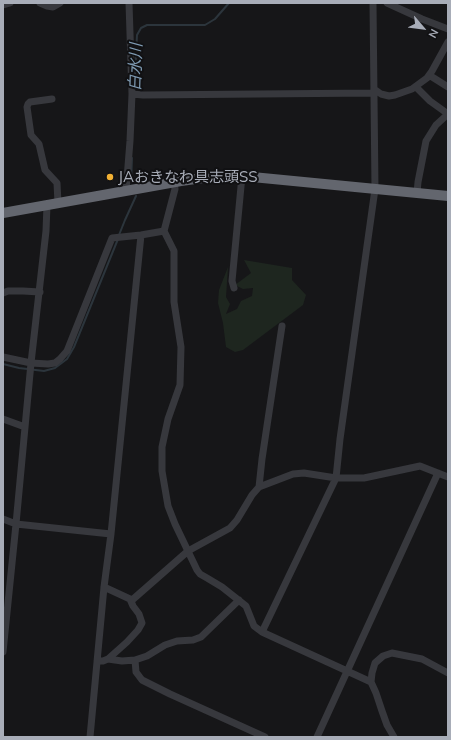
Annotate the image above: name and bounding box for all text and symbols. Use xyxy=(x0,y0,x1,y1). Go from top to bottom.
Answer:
north arrow xyxy=(403,8,443,48)
text: N xyxy=(425,27,442,41)
water label: 白水川 xyxy=(126,43,146,91)
place label: JAおきなわ具志頭SS xyxy=(118,168,258,186)
marker: JAおきなわ具志頭SS xyxy=(105,172,115,182)

